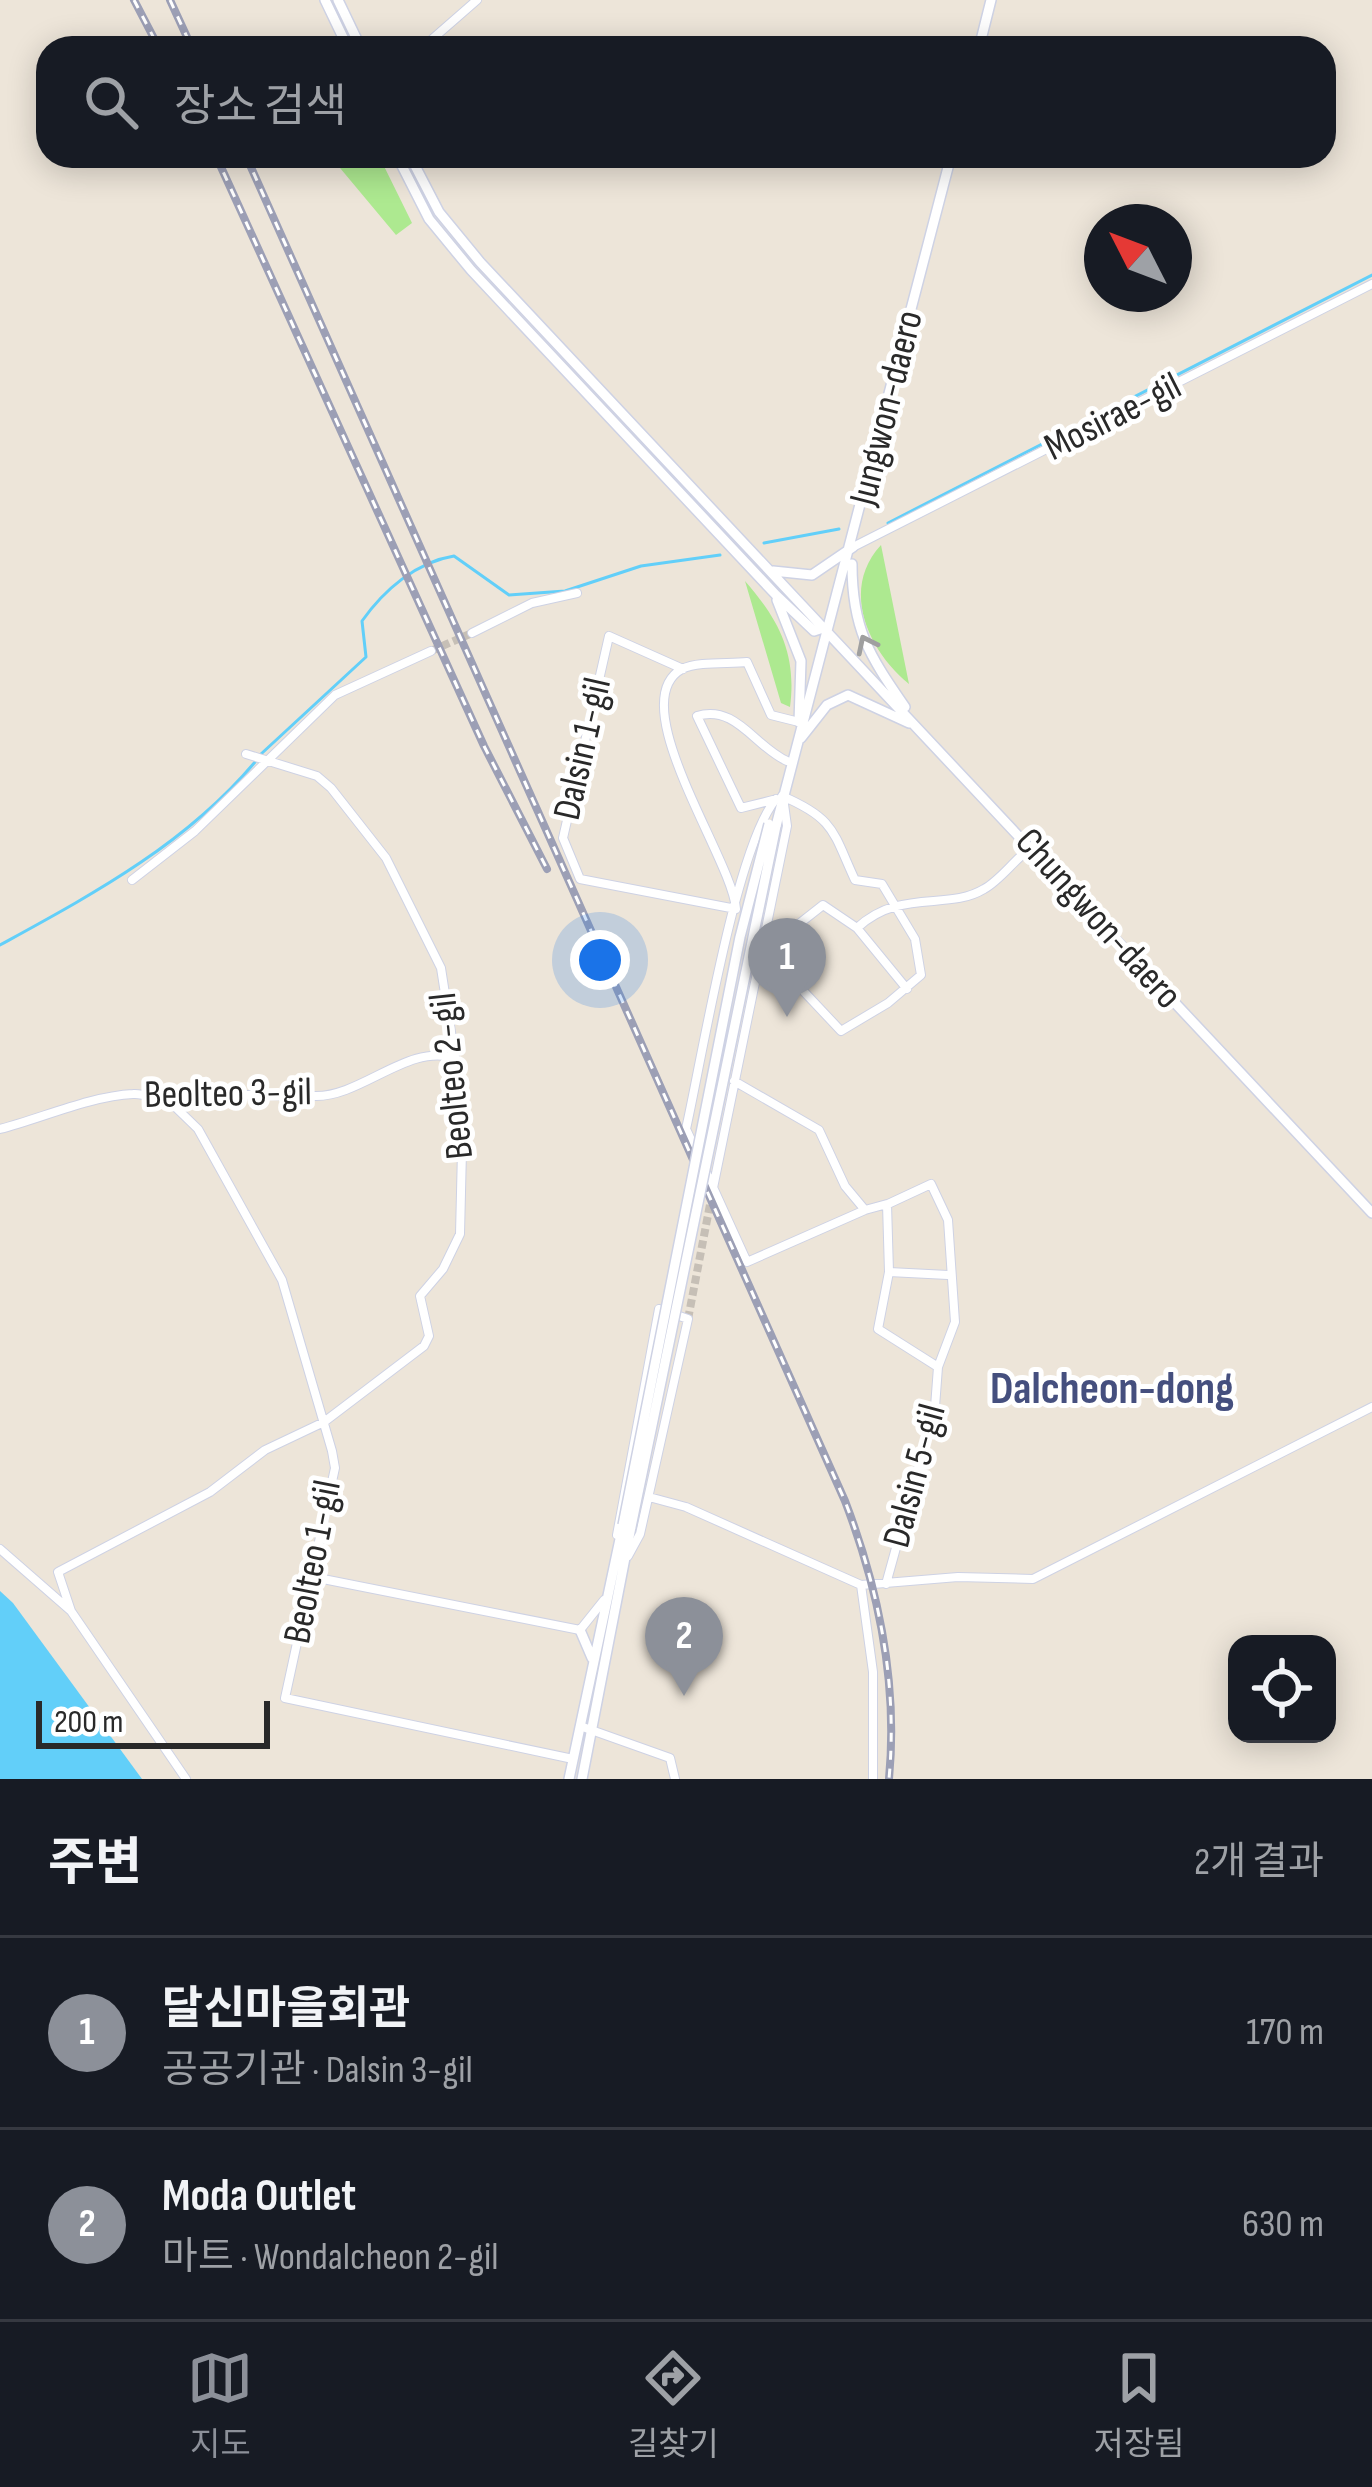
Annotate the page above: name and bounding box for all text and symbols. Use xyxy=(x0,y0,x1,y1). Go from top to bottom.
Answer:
search box xyxy=(36,36,1336,168)
icon: search xyxy=(78,69,144,135)
text: 장소 검색 xyxy=(174,80,347,135)
north arrow xyxy=(1084,204,1192,312)
street label: Jungwon-daero xyxy=(840,306,934,511)
street label: Mosirae-gil xyxy=(1037,363,1189,471)
one-way arrow xyxy=(857,635,880,657)
street label: Dalsin 1-gil xyxy=(544,673,622,825)
street label: Chungwon-daero xyxy=(1005,819,1191,1019)
pin: 1 xyxy=(748,918,826,1017)
your location xyxy=(570,930,630,990)
street label: Beolteo 2-gil xyxy=(420,990,484,1162)
street label: Beolteo 3-gil xyxy=(144,1069,312,1119)
district label: Dalcheon-dong xyxy=(990,1362,1234,1417)
street label: Dalsin 5-gil xyxy=(873,1399,957,1553)
street label: Beolteo 1-gil xyxy=(274,1477,352,1647)
pin: 2 xyxy=(645,1597,723,1696)
map controls xyxy=(1228,1635,1336,1743)
button: locate xyxy=(1228,1635,1336,1743)
scale bar xyxy=(36,1695,270,1748)
text: 200 m xyxy=(54,1702,123,1742)
text: 주변 xyxy=(48,1833,142,1894)
text: 2개 결과 xyxy=(1194,1839,1324,1886)
text: 달신마을회관 xyxy=(162,1982,410,2037)
text: 1 xyxy=(79,2009,95,2056)
text: 170 m xyxy=(1246,2009,1324,2056)
text: 공공기관 · Dalsin 3-gil xyxy=(162,2047,473,2094)
text: Moda Outlet xyxy=(162,2169,356,2224)
text: 2 xyxy=(78,2201,96,2248)
text: 630 m xyxy=(1242,2201,1324,2248)
text: 마트 · Wondalcheon 2-gil xyxy=(162,2234,498,2281)
tab: 지도 xyxy=(187,2345,253,2465)
tab: 길찾기 xyxy=(628,2345,719,2465)
tab: 저장됨 xyxy=(1094,2345,1185,2465)

